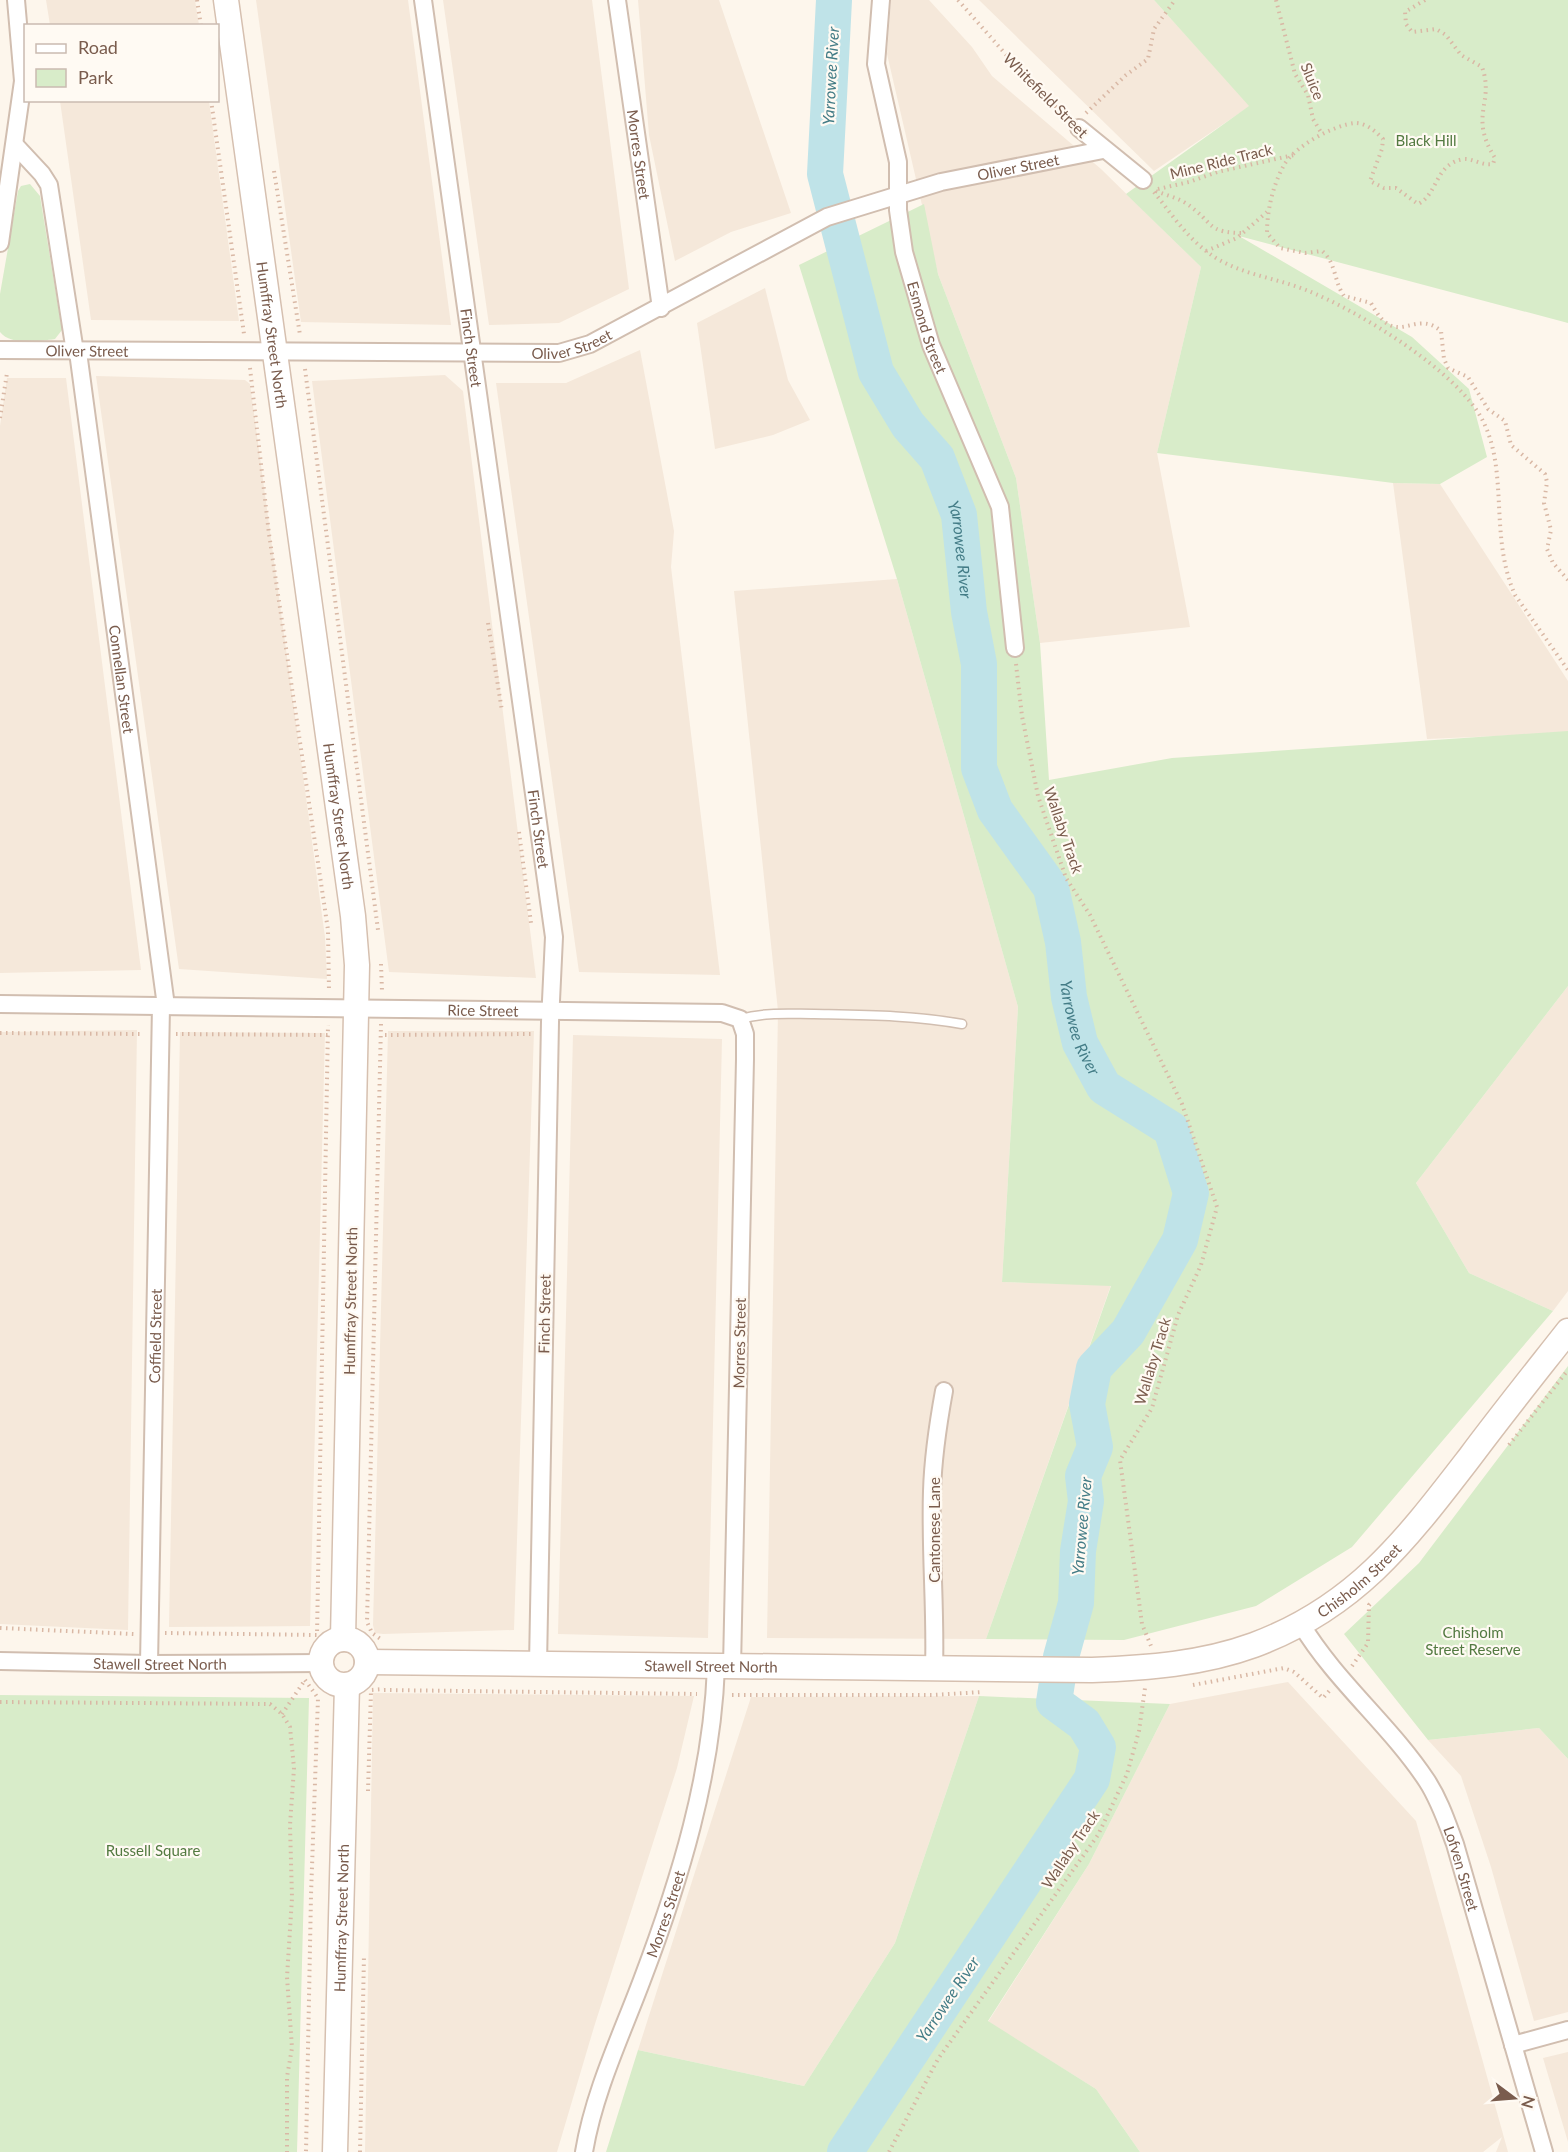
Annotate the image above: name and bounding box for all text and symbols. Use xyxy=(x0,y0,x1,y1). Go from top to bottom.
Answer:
legend xyxy=(24,24,219,102)
water label: Yarrowee River xyxy=(818,26,842,126)
text: Road xyxy=(78,36,118,58)
street label: Whitefield Street xyxy=(1000,49,1093,142)
street label: Sluice xyxy=(1297,60,1329,102)
text: Park xyxy=(78,66,114,88)
street label: Morres Street xyxy=(624,108,654,201)
park label: Black Hill xyxy=(1395,131,1457,149)
street label: Mine Ride Track xyxy=(1168,139,1274,182)
street label: Oliver Street xyxy=(976,150,1061,184)
street label: Humffray Street North xyxy=(253,260,292,409)
street label: Esmond Street xyxy=(904,279,951,377)
street label: Finch Street xyxy=(457,307,486,389)
street label: Oliver Street xyxy=(531,325,615,362)
street label: Oliver Street xyxy=(45,341,129,360)
water label: Yarrowee River xyxy=(945,498,977,600)
street label: Connellan Street xyxy=(106,624,138,735)
street label: Humffray Street North xyxy=(320,742,358,891)
street label: Wallaby Track xyxy=(1041,784,1087,876)
street label: Finch Street xyxy=(524,788,553,870)
water label: Yarrowee River xyxy=(1058,979,1105,1078)
street label: Rice Street xyxy=(447,1001,519,1019)
street label: Humffray Street North xyxy=(340,1227,360,1375)
street label: Finch Street xyxy=(534,1274,554,1354)
street label: Coffield Street xyxy=(145,1288,165,1384)
street label: Morres Street xyxy=(729,1297,749,1388)
street label: Wallaby Track xyxy=(1130,1315,1174,1407)
water label: Yarrowee River xyxy=(1067,1476,1095,1576)
street label: Cantonese Lane xyxy=(925,1477,943,1583)
street label: Chisholm Street xyxy=(1314,1539,1405,1621)
park label: Chisholm Street Reserve xyxy=(1425,1623,1521,1658)
street label: Stawell Street North xyxy=(93,1654,227,1673)
street label: Stawell Street North xyxy=(644,1656,778,1676)
street label: Wallaby Track xyxy=(1037,1806,1103,1892)
street label: Lofven Street xyxy=(1440,1824,1483,1914)
park label: Russell Square xyxy=(106,1841,200,1859)
street label: Humffray Street North xyxy=(330,1844,352,1992)
street label: Morres Street xyxy=(642,1868,688,1960)
water label: Yarrowee River xyxy=(912,1952,983,2045)
north arrow xyxy=(1484,2068,1544,2128)
text: N xyxy=(1518,2094,1540,2111)

